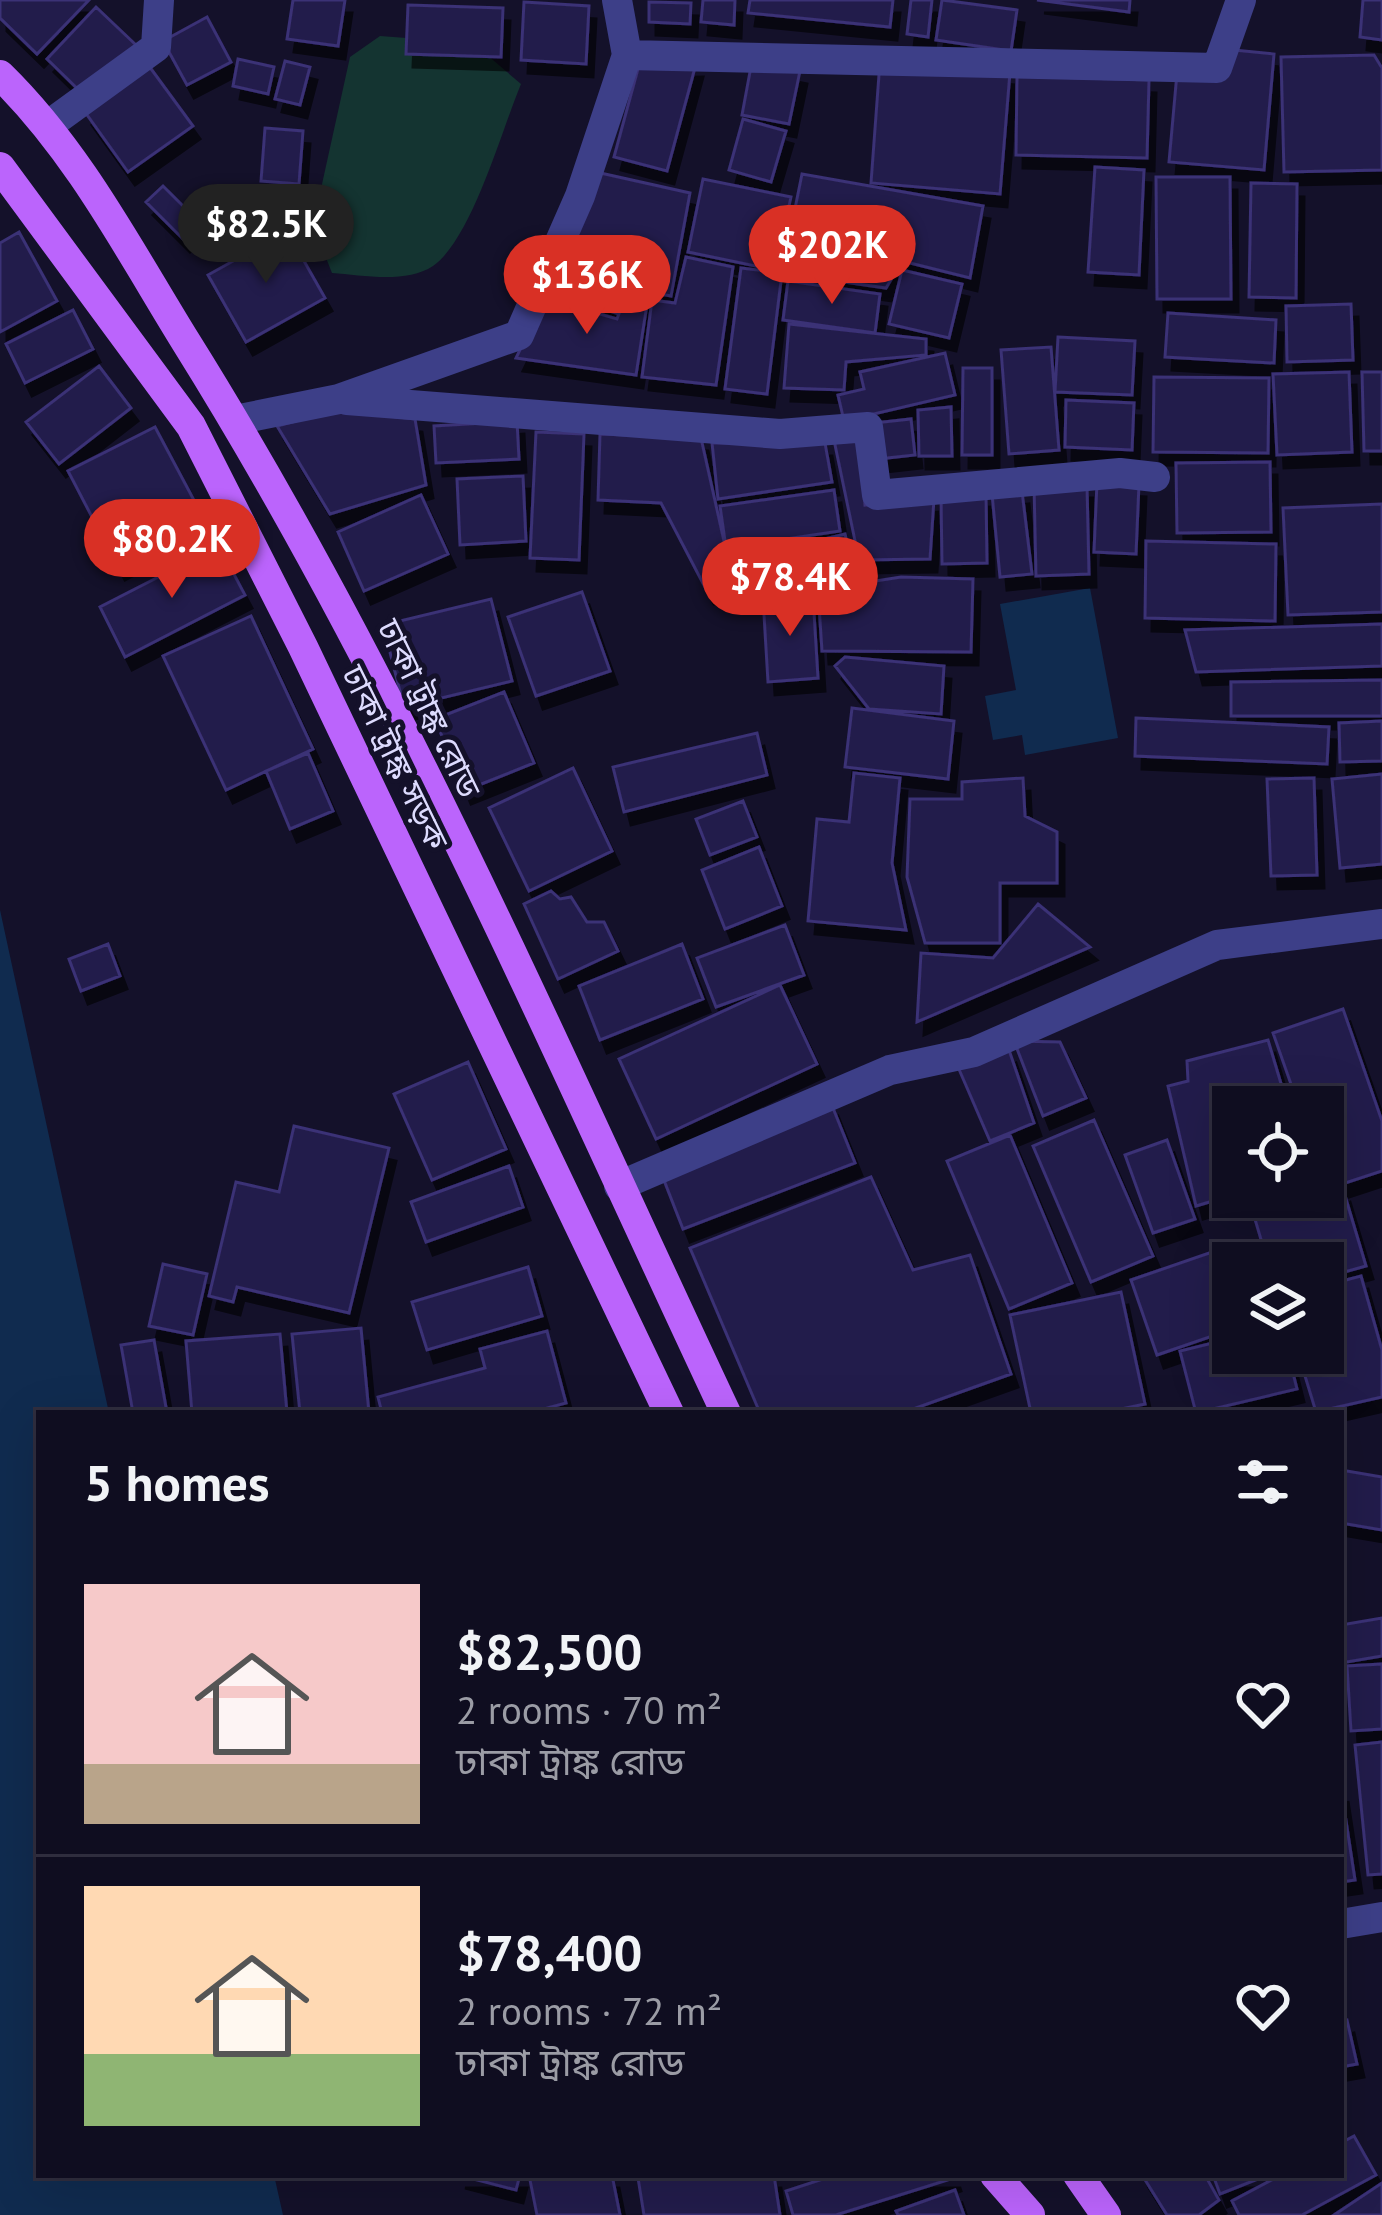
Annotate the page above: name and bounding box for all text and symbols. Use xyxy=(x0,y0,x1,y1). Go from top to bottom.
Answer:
pin: $82.5K xyxy=(168,184,364,286)
text: $82.5K xyxy=(205,197,327,248)
pin: $202K xyxy=(748,205,916,307)
text: $202K xyxy=(776,218,888,269)
pin: $136K xyxy=(503,235,671,337)
text: $136K xyxy=(531,248,643,299)
pin: $80.2K xyxy=(74,499,270,601)
text: $80.2K xyxy=(111,512,233,563)
pin: $78.4K xyxy=(692,537,888,639)
text: $78.4K xyxy=(729,550,851,601)
street label: ঢাকা ট্রাঙ্ক রোড xyxy=(368,611,492,805)
street label: ঢাকা ট্রাঙ্ক সড়ক xyxy=(332,657,459,857)
map controls xyxy=(1212,1086,1344,1374)
button: locate xyxy=(1212,1086,1344,1218)
button: layers xyxy=(1212,1242,1344,1374)
text: 5 homes xyxy=(84,1449,270,1515)
icon: filters xyxy=(1230,1449,1296,1515)
text: $82,500 xyxy=(456,1618,642,1684)
icon: home xyxy=(180,1632,324,1776)
icon: heart xyxy=(1230,1671,1296,1737)
text: 2 rooms · 70 m² xyxy=(456,1684,722,1735)
text: ঢাকা ট্রাঙ্ক রোড xyxy=(456,1735,685,1786)
text: $78,400 xyxy=(456,1919,642,1985)
icon: home xyxy=(180,1934,324,2078)
icon: heart xyxy=(1230,1973,1296,2039)
text: 2 rooms · 72 m² xyxy=(456,1985,722,2036)
text: ঢাকা ট্রাঙ্ক রোড xyxy=(456,2036,685,2087)

